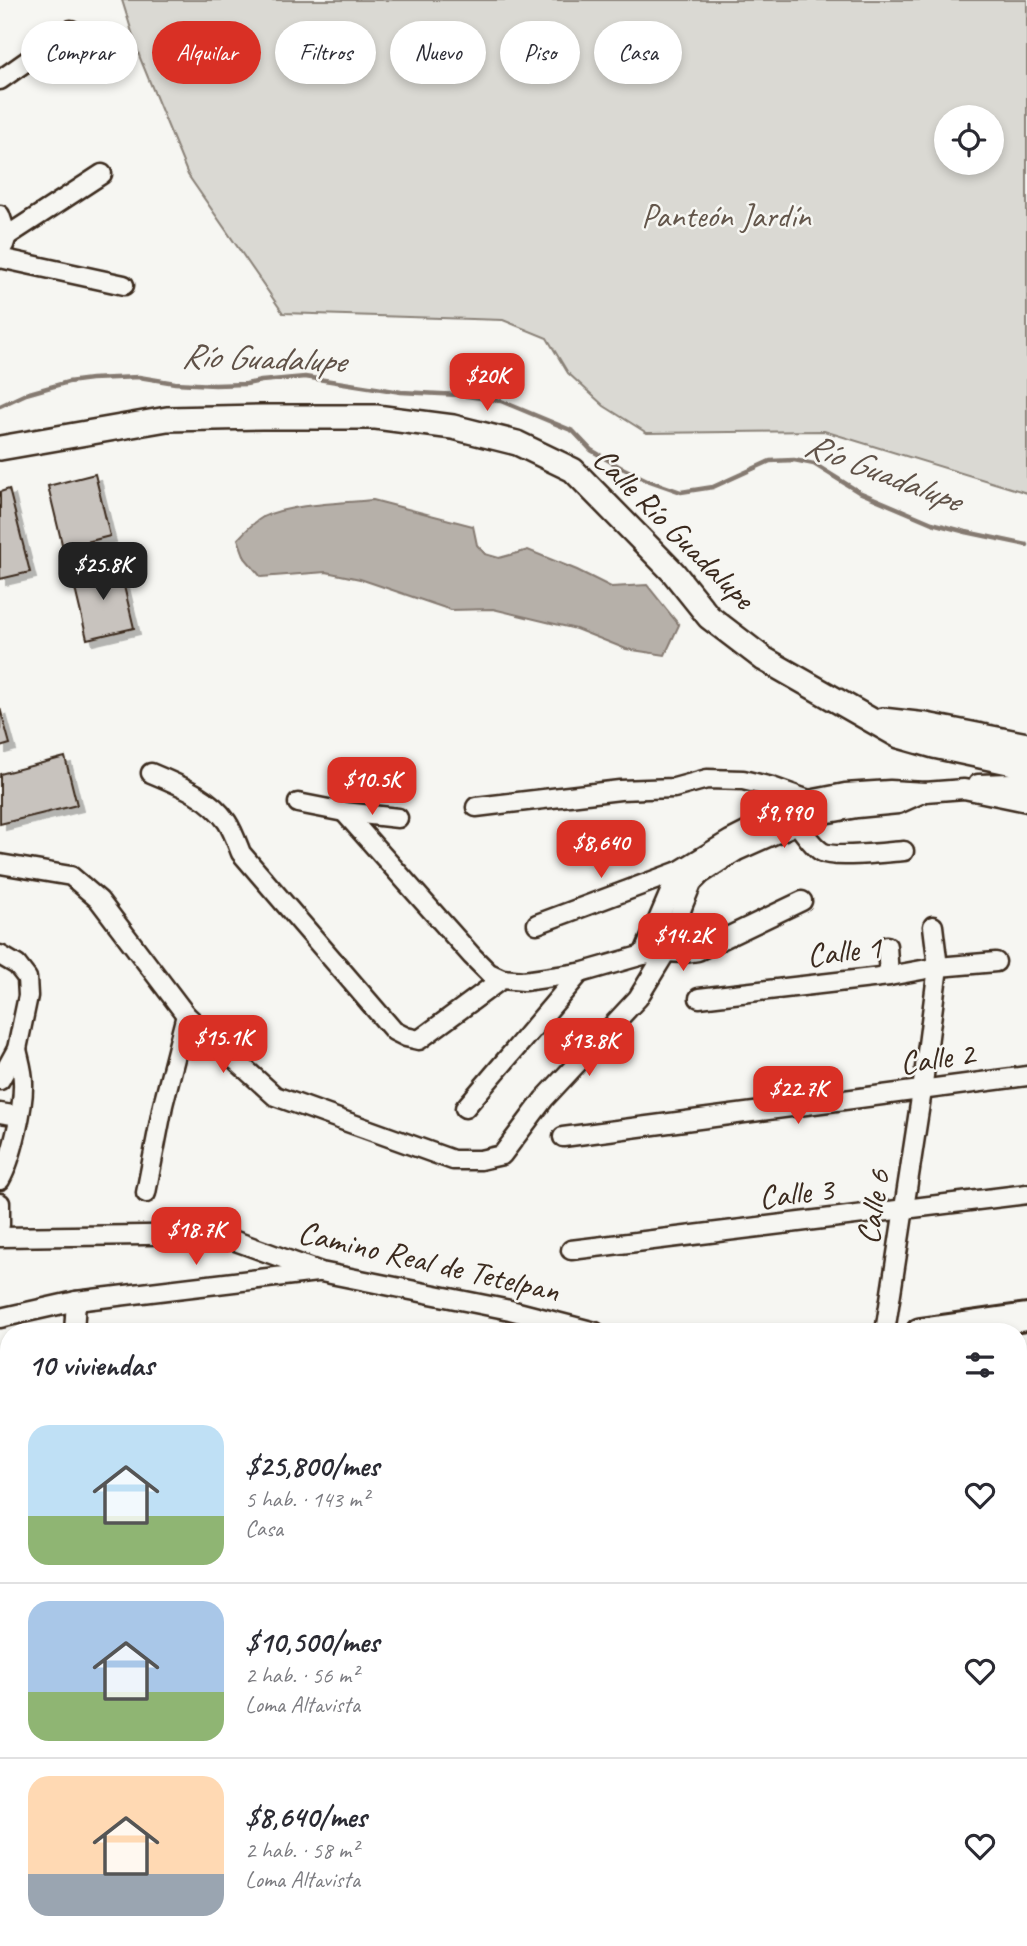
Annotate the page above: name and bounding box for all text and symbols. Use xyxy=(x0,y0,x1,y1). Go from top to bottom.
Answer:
chip: Comprar xyxy=(21,21,138,84)
chip: Alquilar xyxy=(152,21,261,84)
chip: Filtros xyxy=(275,21,376,84)
chip: Nuevo xyxy=(390,21,486,84)
chip: Piso xyxy=(500,21,580,84)
chip: Casa xyxy=(594,21,682,84)
map controls xyxy=(934,105,1004,175)
button: locate xyxy=(934,105,1004,175)
park label: Panteón Jardín xyxy=(641,195,812,237)
water label: Río Guadalupe xyxy=(181,333,350,383)
pin: $20K xyxy=(446,354,528,413)
text: $20K xyxy=(466,361,508,390)
water label: Río Guadalupe xyxy=(799,422,971,524)
street label: Calle Río Guadalupe xyxy=(584,438,766,620)
pin: $25.8K xyxy=(46,542,160,602)
text: $25.8K xyxy=(74,550,132,579)
pin: $10.5K xyxy=(315,758,429,817)
text: $10.5K xyxy=(343,765,401,794)
pin: $9,990 xyxy=(727,790,841,850)
text: $9,990 xyxy=(756,798,812,827)
pin: $8,640 xyxy=(544,820,658,880)
text: $8,640 xyxy=(573,828,629,857)
pin: $14.2K xyxy=(626,914,740,973)
text: $14.2K xyxy=(654,921,712,950)
street label: Calle 1 xyxy=(804,925,886,976)
pin: $15.1K xyxy=(166,1016,280,1075)
pin: $13.8K xyxy=(532,1018,646,1078)
text: $15.1K xyxy=(194,1023,252,1052)
text: $13.8K xyxy=(560,1026,618,1055)
street label: Calle 2 xyxy=(897,1032,980,1084)
pin: $22.7K xyxy=(741,1066,855,1126)
text: $22.7K xyxy=(769,1074,827,1103)
street label: Calle 6 xyxy=(846,1166,900,1247)
street label: Calle 3 xyxy=(756,1167,838,1218)
pin: $18.7K xyxy=(139,1208,253,1267)
street label: Camino Real de Tetelpan xyxy=(294,1211,564,1311)
text: $18.7K xyxy=(167,1215,225,1244)
text: 10 viviendas xyxy=(28,1346,154,1384)
icon: filters xyxy=(961,1346,999,1384)
text: $25,800/mes xyxy=(245,1447,379,1485)
icon: home xyxy=(84,1453,168,1537)
icon: heart xyxy=(961,1476,999,1514)
text: 5 hab. · 143 m² xyxy=(245,1485,369,1514)
text: Casa xyxy=(245,1514,283,1543)
text: $10,500/mes xyxy=(245,1623,379,1661)
icon: home xyxy=(84,1629,168,1713)
icon: heart xyxy=(961,1652,999,1690)
text: 2 hab. · 56 m² xyxy=(245,1661,358,1690)
text: Loma Altavista xyxy=(245,1690,360,1719)
text: $8,640/mes xyxy=(245,1798,367,1836)
icon: home xyxy=(84,1804,168,1888)
icon: heart xyxy=(961,1827,999,1865)
text: 2 hab. · 58 m² xyxy=(245,1836,358,1865)
text: Loma Altavista xyxy=(245,1865,360,1894)

